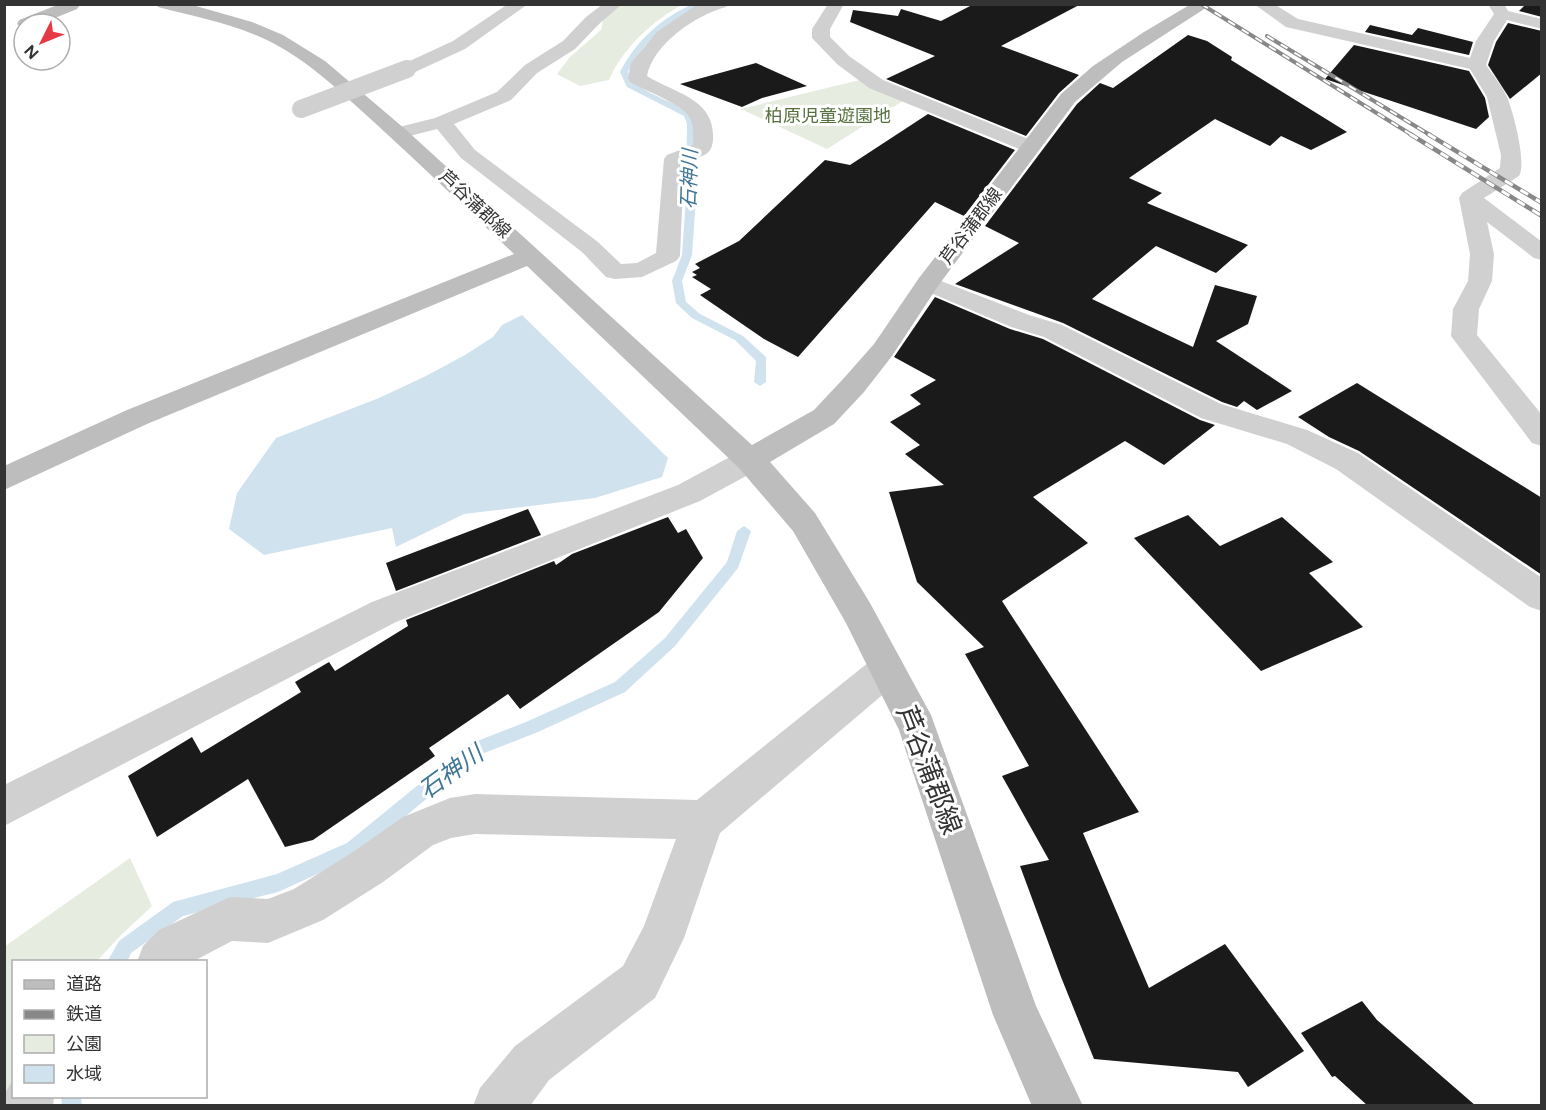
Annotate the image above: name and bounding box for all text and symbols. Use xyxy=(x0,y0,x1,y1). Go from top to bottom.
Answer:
north arrow xyxy=(12,12,72,72)
text: N xyxy=(20,41,43,63)
park label: 柏原児童遊園地 xyxy=(765,105,891,127)
water label: 石神川 xyxy=(676,147,702,209)
street label: 芦谷蒲郡線 xyxy=(435,165,515,243)
street label: 芦谷蒲郡線 xyxy=(935,183,1007,269)
street label: 芦谷蒲郡線 xyxy=(890,701,969,839)
water label: 石神川 xyxy=(413,737,491,804)
legend xyxy=(12,960,207,1098)
text: 道路 xyxy=(66,973,102,995)
text: 鉄道 xyxy=(66,1003,102,1025)
text: 公園 xyxy=(66,1033,102,1055)
text: 水域 xyxy=(66,1063,102,1085)

